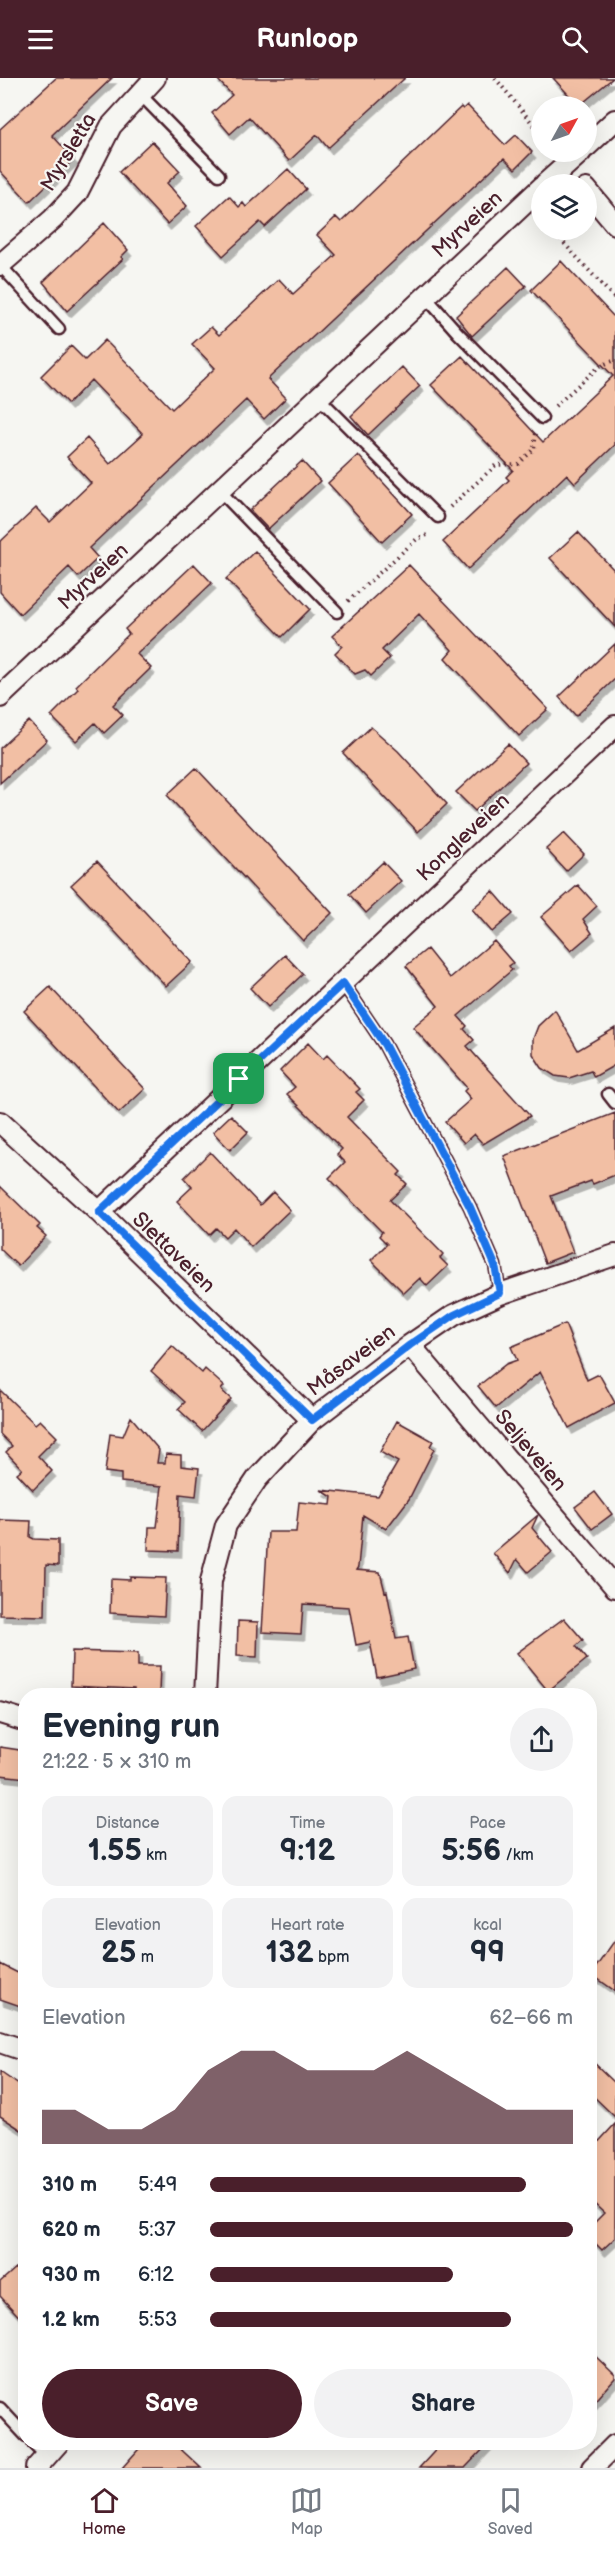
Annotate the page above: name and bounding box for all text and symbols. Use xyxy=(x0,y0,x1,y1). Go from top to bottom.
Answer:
icon: menu xyxy=(24,23,57,56)
text: Runloop xyxy=(257,23,358,55)
icon: search xyxy=(558,23,591,56)
north arrow xyxy=(531,96,597,162)
map controls xyxy=(531,96,597,240)
street label: Myrsletta xyxy=(35,109,101,196)
button: layers xyxy=(531,174,597,240)
street label: Myrveien xyxy=(427,186,508,263)
street label: Myrveien xyxy=(53,538,134,615)
street label: Kongleveien xyxy=(412,788,515,887)
pin xyxy=(213,1053,264,1104)
icon: arrive xyxy=(222,1062,255,1095)
street label: Slettaveien xyxy=(127,1207,220,1298)
street label: Måsaveien xyxy=(302,1319,400,1402)
street label: Seljeveien xyxy=(489,1404,572,1496)
text: Evening run xyxy=(42,1707,220,1747)
button: share xyxy=(510,1708,573,1771)
text: 21:22 · 5 × 310 m xyxy=(42,1750,191,1774)
text: Distance xyxy=(96,1814,159,1833)
text: Time xyxy=(290,1814,325,1833)
text: Pace xyxy=(469,1814,506,1833)
text: 1.55 xyxy=(88,1833,142,1869)
text: 9:12 xyxy=(280,1833,335,1869)
text: 5:56 xyxy=(441,1833,501,1869)
text: km xyxy=(142,1846,167,1865)
text: /km xyxy=(501,1846,534,1865)
text: Elevation xyxy=(94,1916,161,1935)
text: Heart rate xyxy=(271,1916,344,1935)
text: kcal xyxy=(473,1916,502,1935)
text: 25 xyxy=(101,1935,136,1971)
text: 132 xyxy=(266,1935,314,1971)
text: 99 xyxy=(470,1935,505,1971)
text: m xyxy=(136,1948,154,1967)
text: bpm xyxy=(314,1948,349,1967)
text: Elevation xyxy=(42,2006,125,2030)
text: 62–66 m xyxy=(489,2006,573,2030)
text: 310 m xyxy=(42,2173,97,2197)
text: 5:49 xyxy=(138,2173,177,2197)
text: 620 m xyxy=(42,2218,101,2242)
text: 5:37 xyxy=(138,2218,176,2242)
text: 930 m xyxy=(42,2263,100,2287)
text: 6:12 xyxy=(138,2263,174,2287)
text: 1.2 km xyxy=(42,2308,100,2332)
text: 5:53 xyxy=(138,2308,177,2332)
button: Save xyxy=(42,2369,302,2438)
button: Share xyxy=(314,2369,573,2438)
tab: Home xyxy=(82,2484,126,2539)
tab: Map xyxy=(290,2484,323,2539)
tab: Saved xyxy=(488,2484,533,2539)

